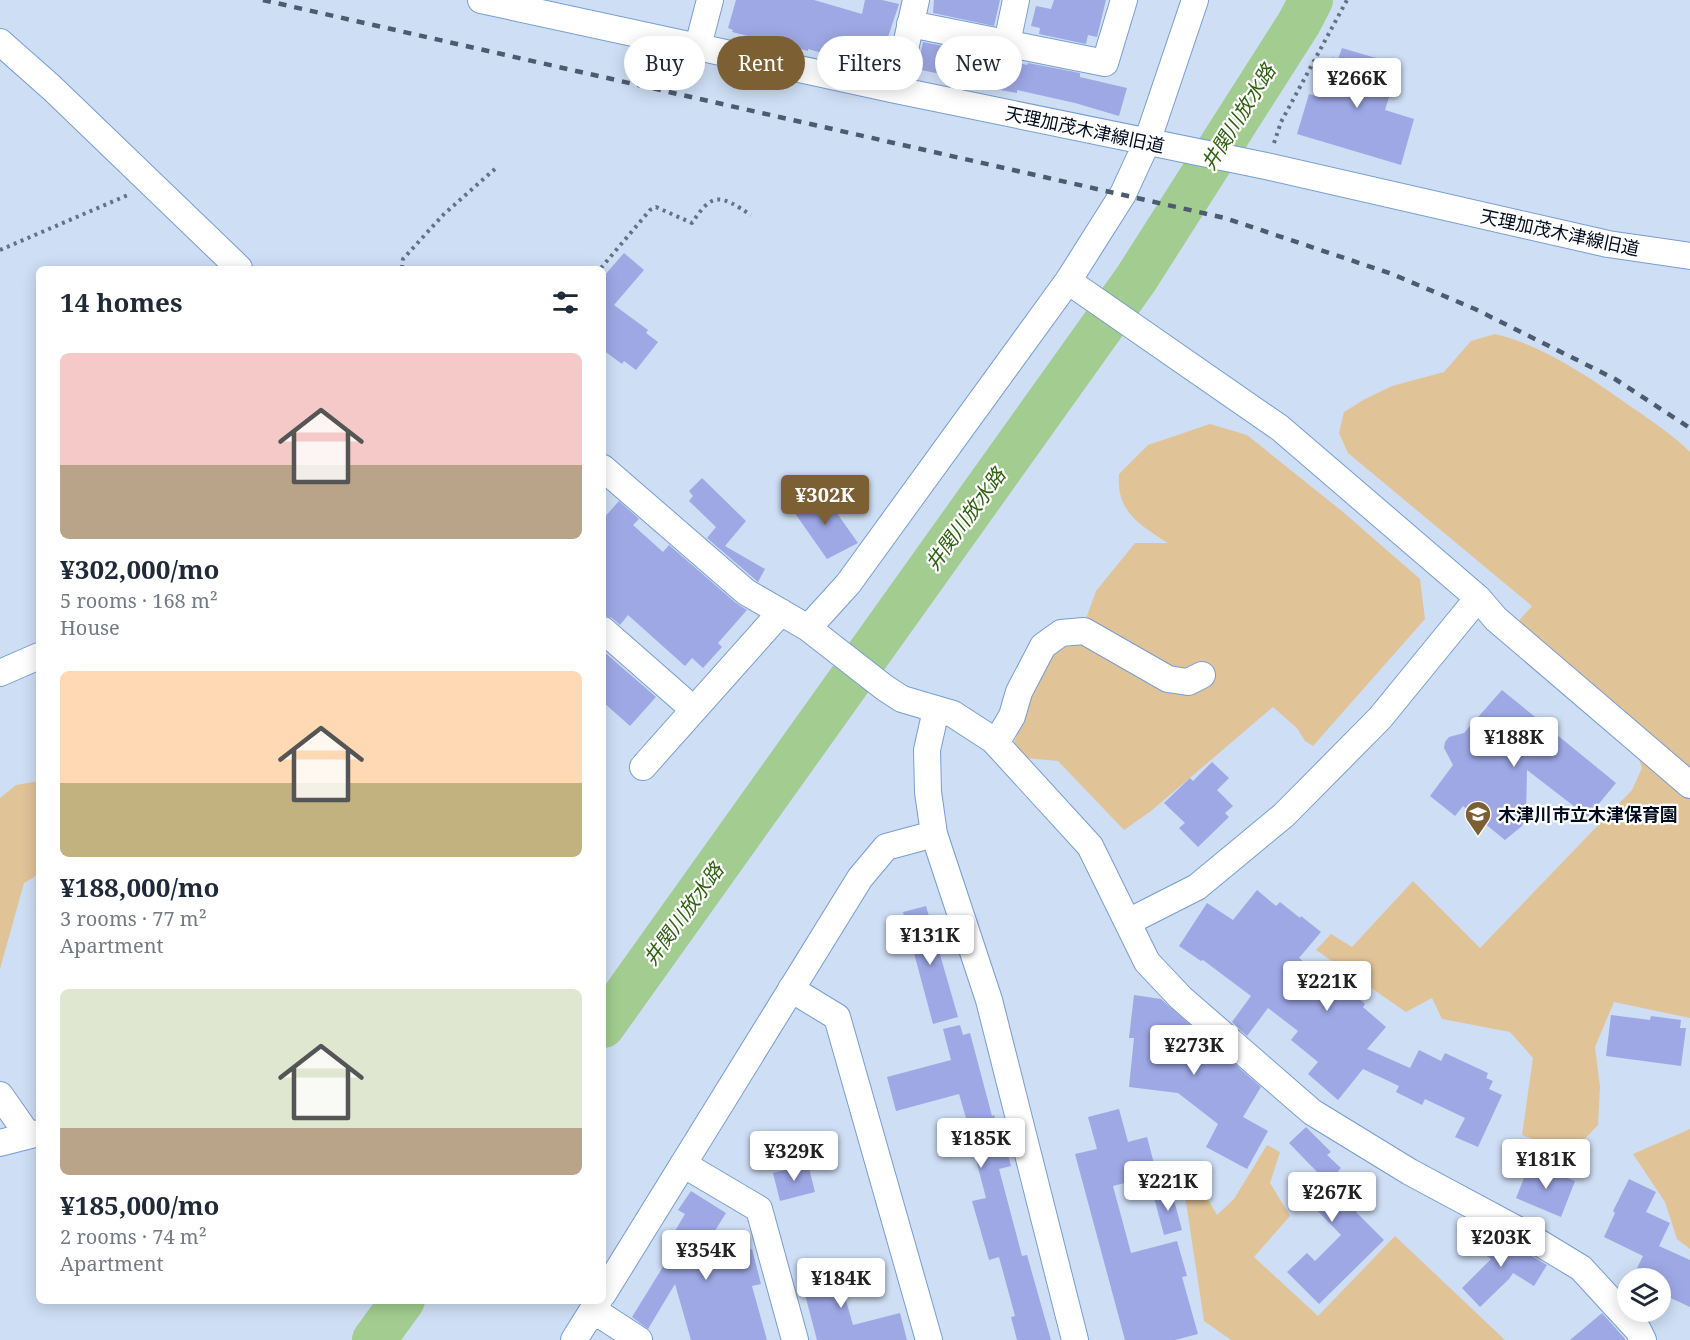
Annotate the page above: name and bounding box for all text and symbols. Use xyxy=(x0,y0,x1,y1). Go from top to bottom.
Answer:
chip: Buy xyxy=(624,36,705,90)
chip: Rent xyxy=(717,36,805,90)
chip: Filters xyxy=(817,36,923,90)
chip: New xyxy=(935,36,1022,90)
water label: 井関川放水路 xyxy=(1195,57,1282,175)
pin: ¥266K xyxy=(1315,58,1399,109)
text: ¥266K xyxy=(1327,64,1387,91)
street label: 天理加茂木津線旧道 xyxy=(1003,100,1167,158)
street label: 天理加茂木津線旧道 xyxy=(1478,203,1642,261)
text: 14 homes xyxy=(60,284,182,320)
icon: filters xyxy=(549,286,582,319)
icon: home xyxy=(267,392,375,500)
water label: 井関川放水路 xyxy=(919,461,1012,575)
pin: ¥302K xyxy=(783,475,867,526)
text: ¥302K xyxy=(795,481,855,508)
text: ¥302,000/mo xyxy=(60,551,220,587)
text: 5 rooms · 168 m² xyxy=(60,587,218,614)
text: House xyxy=(60,614,120,641)
icon: home xyxy=(267,710,375,818)
pin: ¥188K xyxy=(1472,717,1556,768)
text: ¥188K xyxy=(1484,723,1544,750)
school or university icon: 木津川市立木津保育園 xyxy=(1463,799,1493,837)
place label: 木津川市立木津保育園 xyxy=(1498,802,1678,826)
water label: 井関川放水路 xyxy=(637,856,730,970)
text: ¥188,000/mo xyxy=(60,869,220,905)
text: 3 rooms · 77 m² xyxy=(60,905,207,932)
pin: ¥131K xyxy=(888,915,972,966)
text: ¥131K xyxy=(900,921,960,948)
text: Apartment xyxy=(60,932,164,959)
pin: ¥221K xyxy=(1285,961,1369,1012)
text: ¥221K xyxy=(1297,967,1357,994)
pin: ¥273K xyxy=(1152,1025,1236,1076)
icon: home xyxy=(267,1028,375,1136)
text: ¥273K xyxy=(1164,1031,1224,1058)
pin: ¥185K xyxy=(939,1118,1023,1169)
text: ¥185K xyxy=(951,1124,1011,1151)
pin: ¥329K xyxy=(752,1131,836,1182)
text: ¥329K xyxy=(764,1137,824,1164)
pin: ¥181K xyxy=(1504,1139,1588,1190)
text: ¥181K xyxy=(1516,1145,1576,1172)
pin: ¥221K xyxy=(1126,1161,1210,1212)
text: ¥221K xyxy=(1138,1167,1198,1194)
pin: ¥267K xyxy=(1290,1172,1374,1223)
text: ¥267K xyxy=(1302,1178,1362,1205)
text: ¥185,000/mo xyxy=(60,1187,220,1223)
pin: ¥203K xyxy=(1459,1217,1543,1268)
text: 2 rooms · 74 m² xyxy=(60,1223,207,1250)
text: ¥203K xyxy=(1471,1223,1531,1250)
pin: ¥354K xyxy=(664,1230,748,1281)
text: ¥354K xyxy=(676,1236,736,1263)
text: Apartment xyxy=(60,1250,164,1277)
pin: ¥184K xyxy=(799,1258,883,1309)
text: ¥184K xyxy=(811,1264,871,1291)
map controls xyxy=(1617,1268,1671,1322)
button: layers xyxy=(1617,1268,1671,1322)

